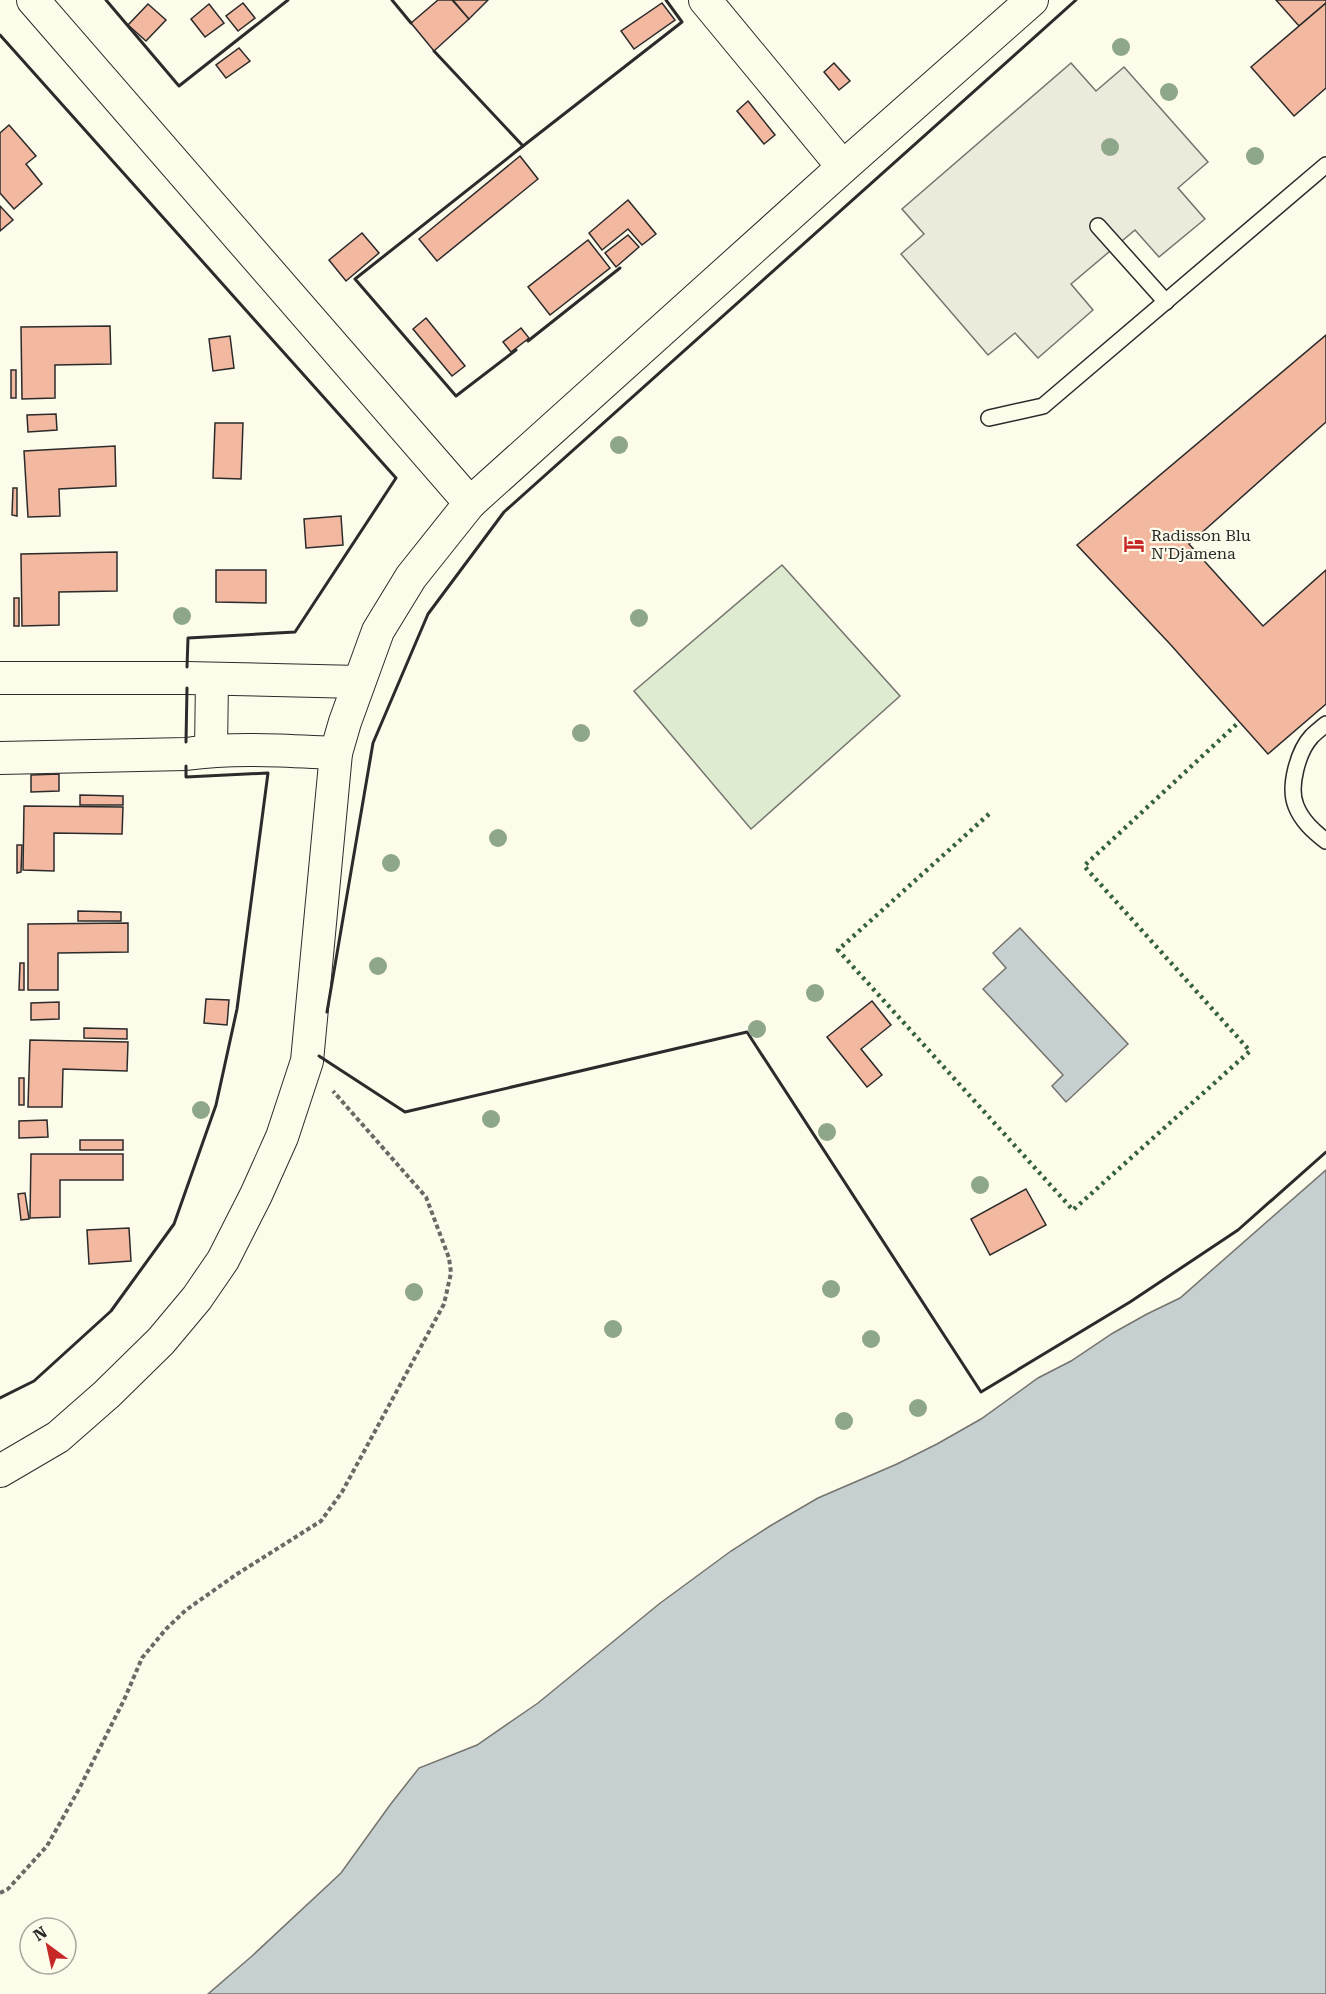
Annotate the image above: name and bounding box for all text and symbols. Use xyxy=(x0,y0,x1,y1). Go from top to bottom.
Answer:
place label: Radisson Blu N'Djamena xyxy=(1151,526,1251,563)
hotel icon: Radisson Blu N'Djamena xyxy=(1122,532,1146,556)
north arrow xyxy=(18,1916,78,1976)
text: N xyxy=(30,1923,50,1945)

